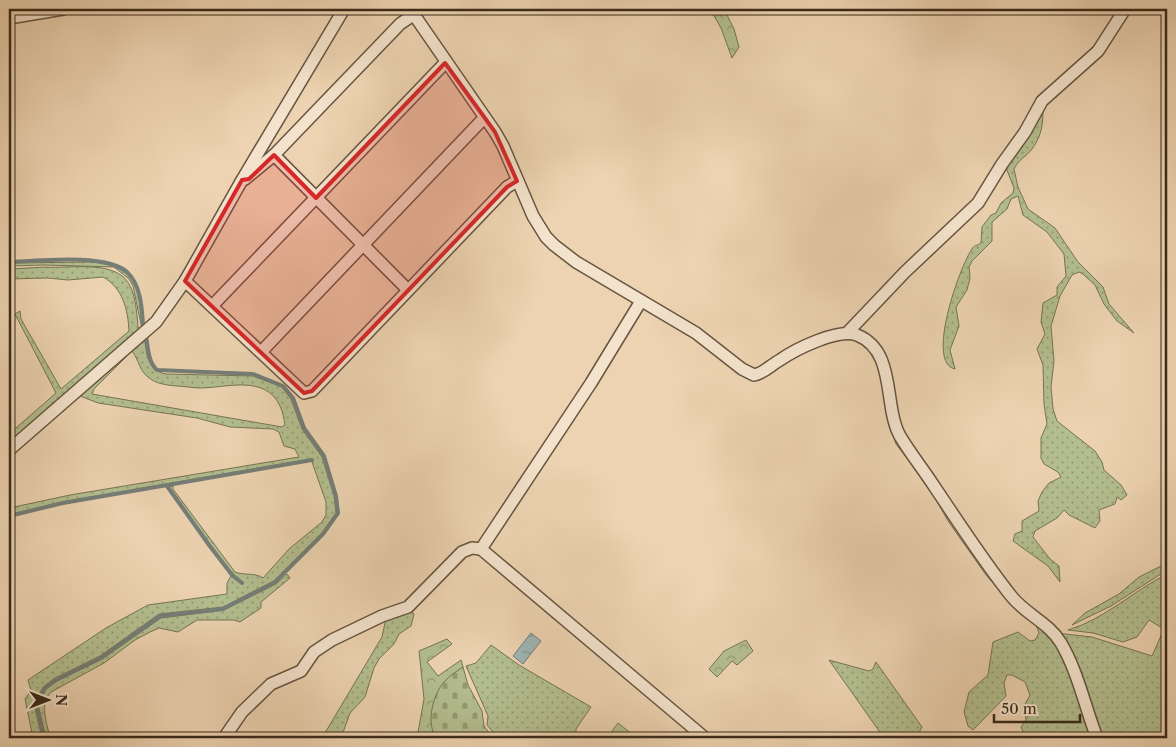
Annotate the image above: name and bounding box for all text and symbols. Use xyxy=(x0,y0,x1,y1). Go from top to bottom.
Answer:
north arrow xyxy=(22,674,72,724)
scale bar xyxy=(994,692,1080,724)
text: N xyxy=(52,694,70,706)
text: 50 m xyxy=(1001,699,1037,718)

